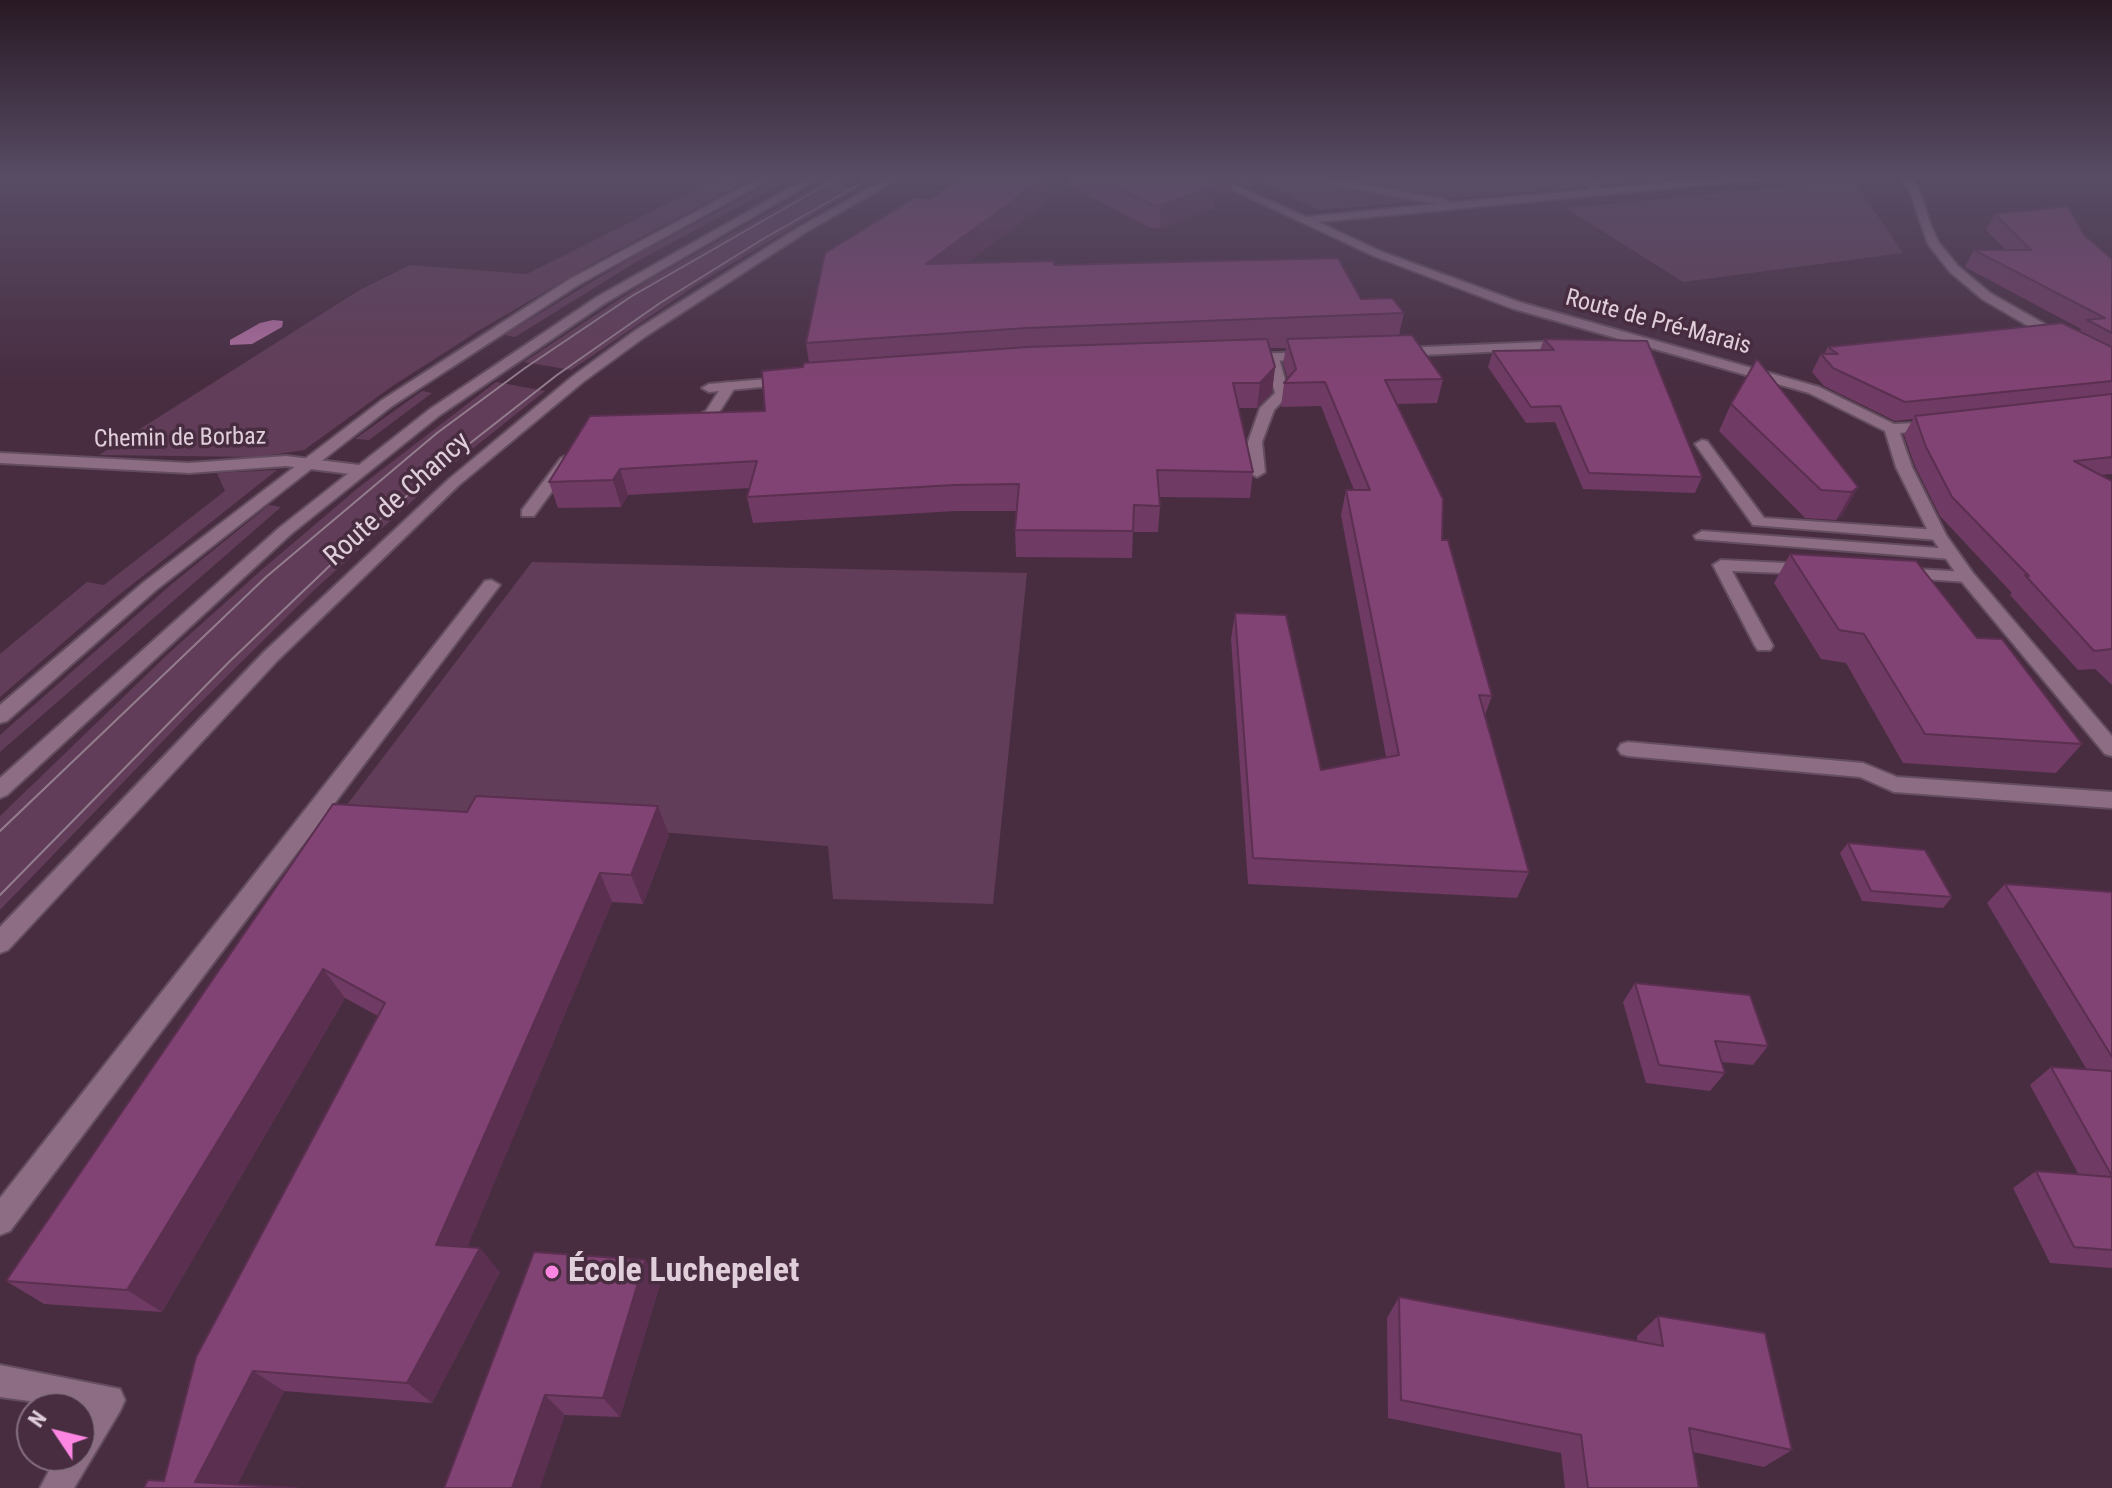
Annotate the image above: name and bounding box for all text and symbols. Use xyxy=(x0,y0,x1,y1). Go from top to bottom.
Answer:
street label: Route de Pré-Marais xyxy=(1562,284,1754,362)
street label: Chemin de Borbaz xyxy=(94,423,266,455)
street label: Route de Chancy xyxy=(318,426,478,574)
place label: École Luchepelet xyxy=(568,1252,799,1292)
marker: École Luchepelet xyxy=(543,1263,561,1281)
north arrow xyxy=(16,1392,96,1472)
text: N xyxy=(23,1406,52,1432)

